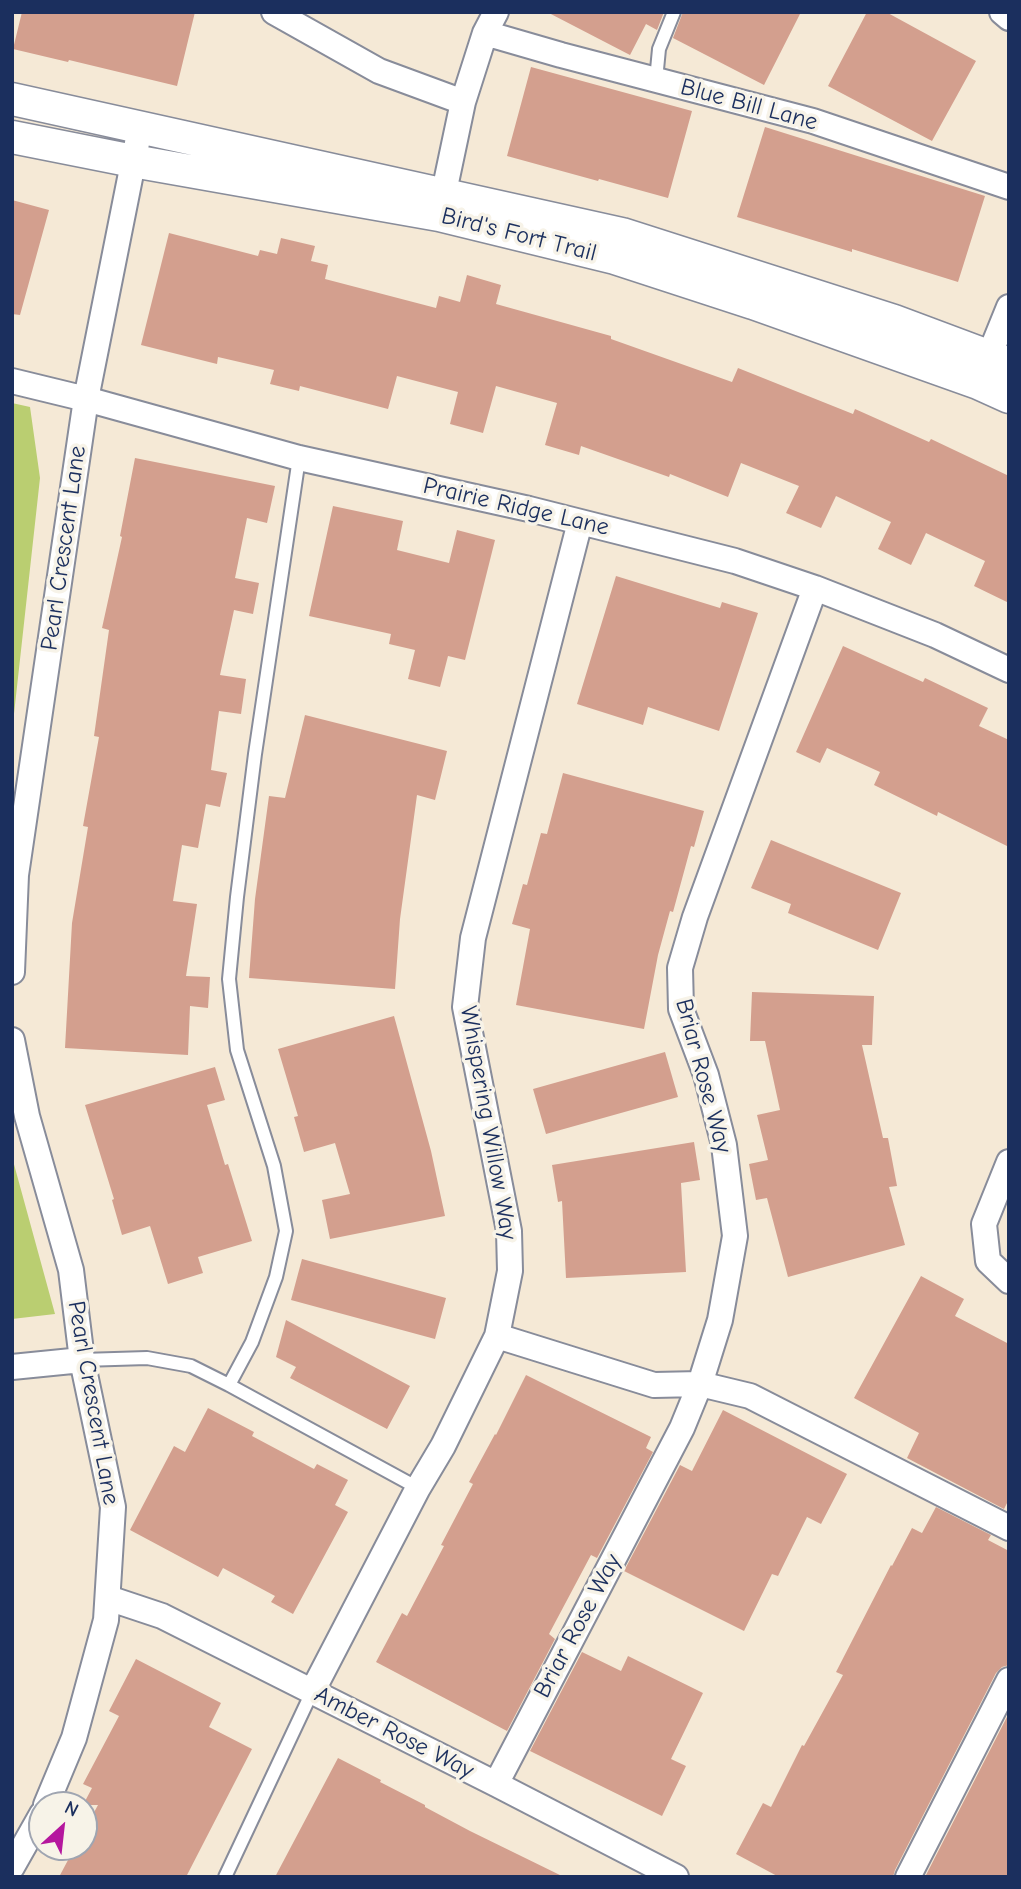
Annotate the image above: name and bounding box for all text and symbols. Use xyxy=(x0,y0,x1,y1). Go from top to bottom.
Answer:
street label: Blue Bill Lane xyxy=(677,73,821,137)
street label: Bird's Fort Trail xyxy=(438,202,600,268)
street label: Pearl Crescent Lane xyxy=(35,444,93,652)
street label: Prairie Ridge Lane xyxy=(420,472,612,542)
street label: Briar Rose Way xyxy=(669,996,737,1156)
street label: Whispering Willow Way xyxy=(453,1004,523,1242)
street label: Pearl Crescent Lane xyxy=(61,1299,125,1507)
street label: Briar Rose Way xyxy=(528,1549,628,1703)
street label: Amber Rose Way xyxy=(310,1680,478,1786)
north arrow xyxy=(28,1791,98,1861)
text: N xyxy=(61,1796,82,1822)

